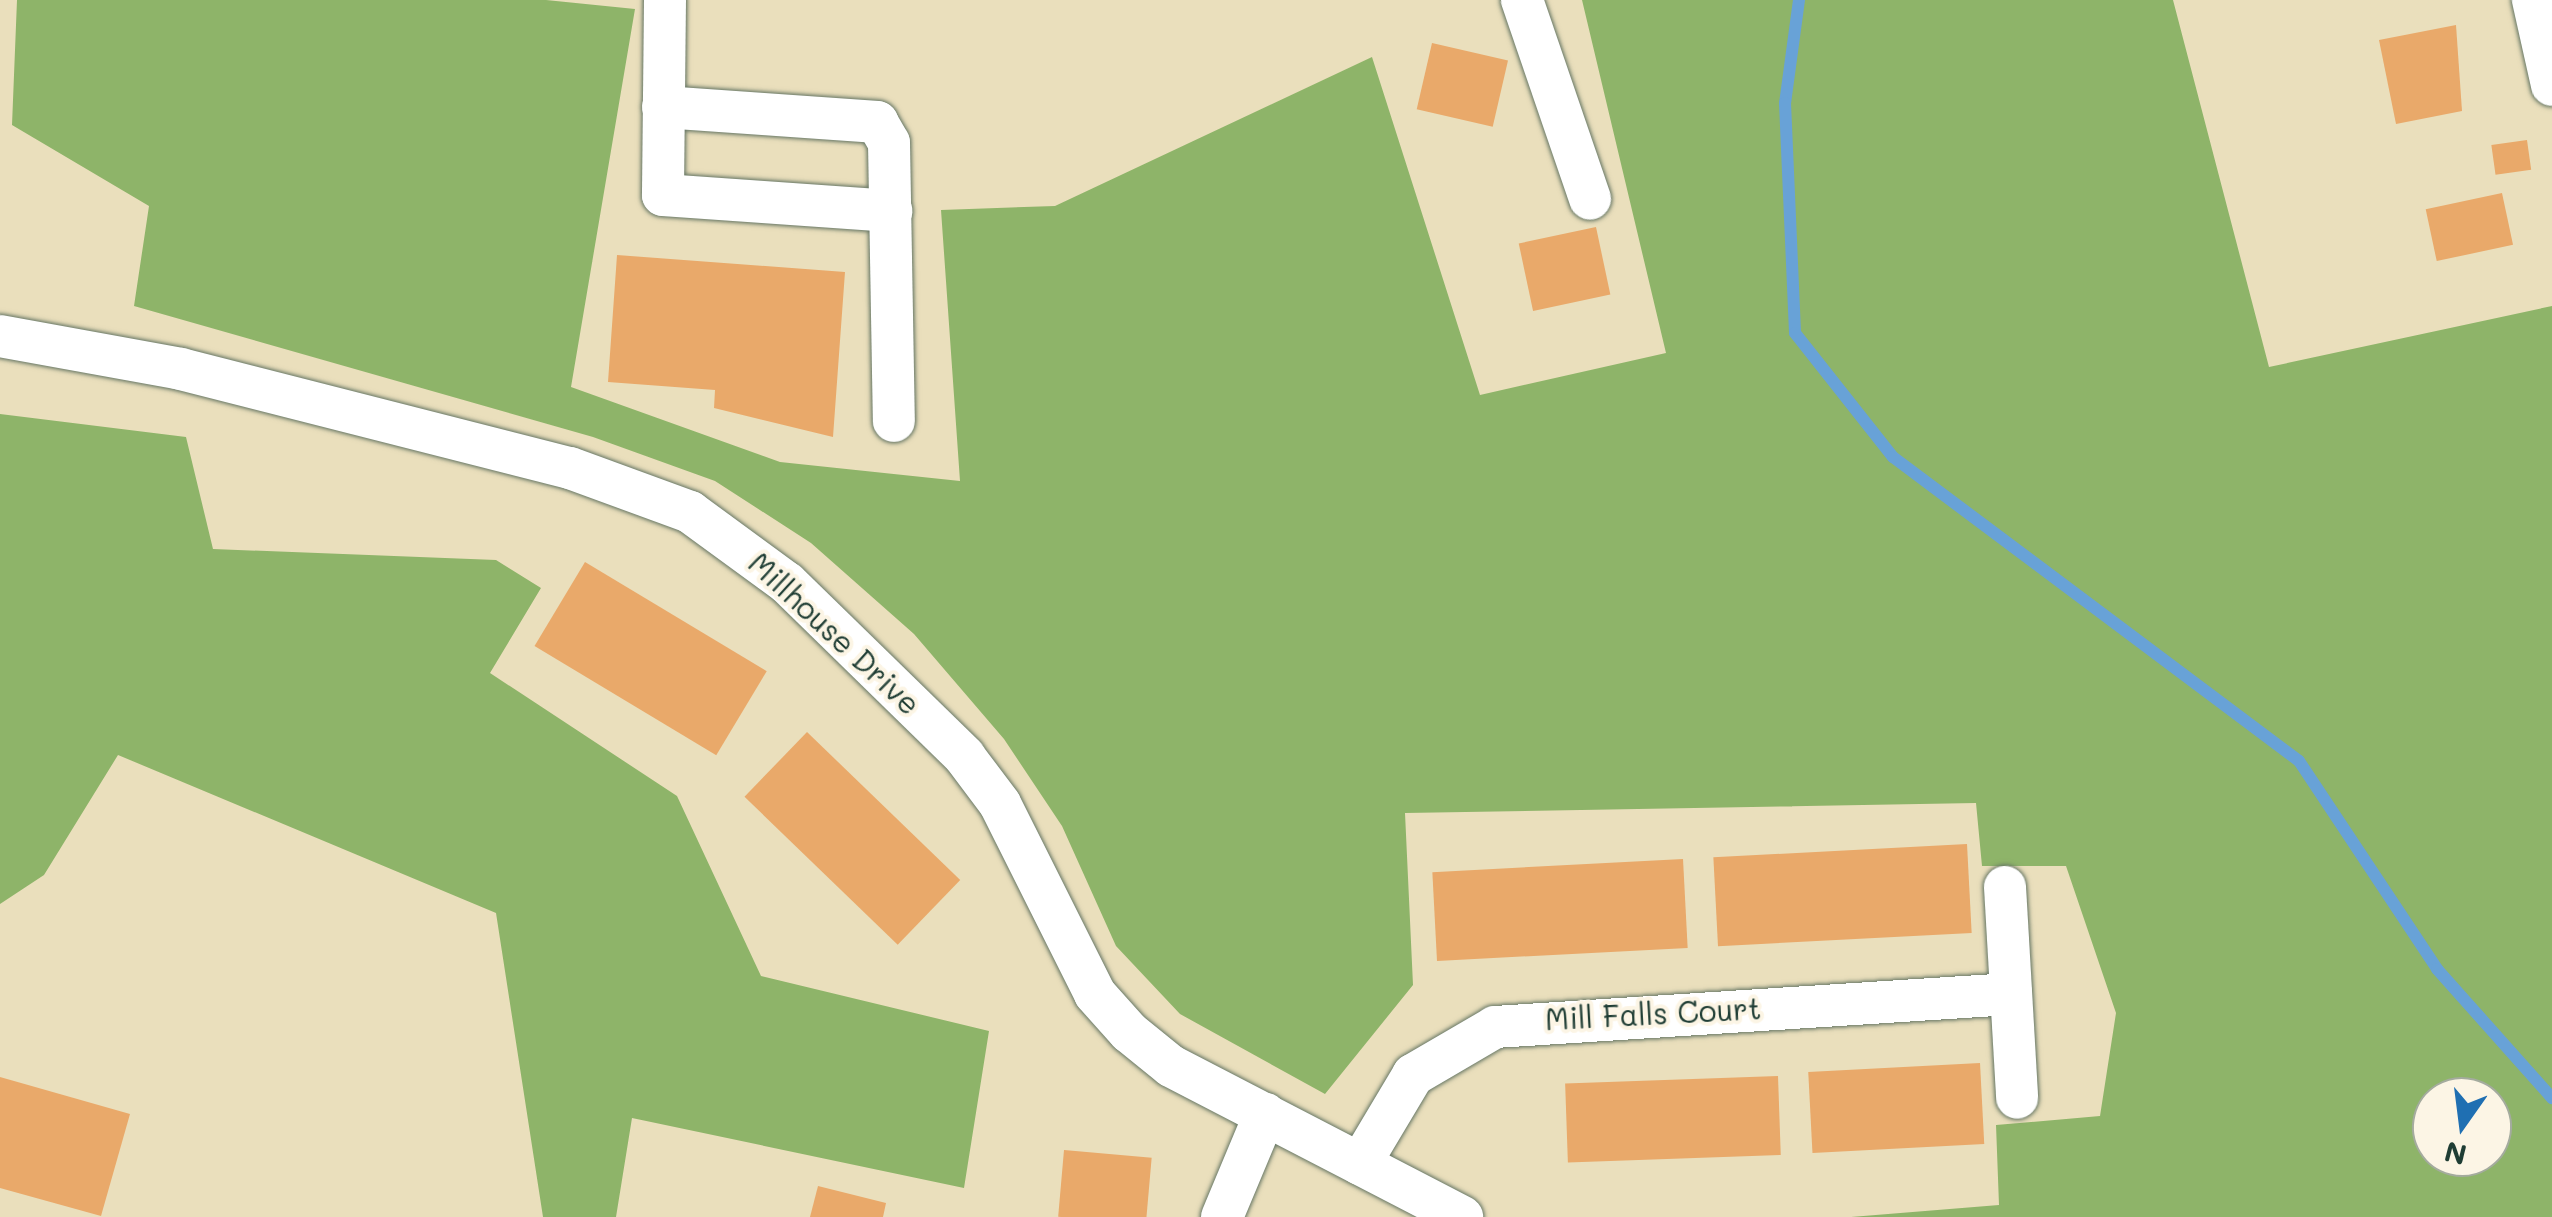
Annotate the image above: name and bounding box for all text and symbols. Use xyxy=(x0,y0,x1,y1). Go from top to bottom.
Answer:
street label: Millhouse Drive xyxy=(742,544,928,722)
street label: Mill Falls Court xyxy=(1544,989,1762,1037)
north arrow xyxy=(2412,1077,2512,1177)
text: N xyxy=(2441,1134,2470,1174)

